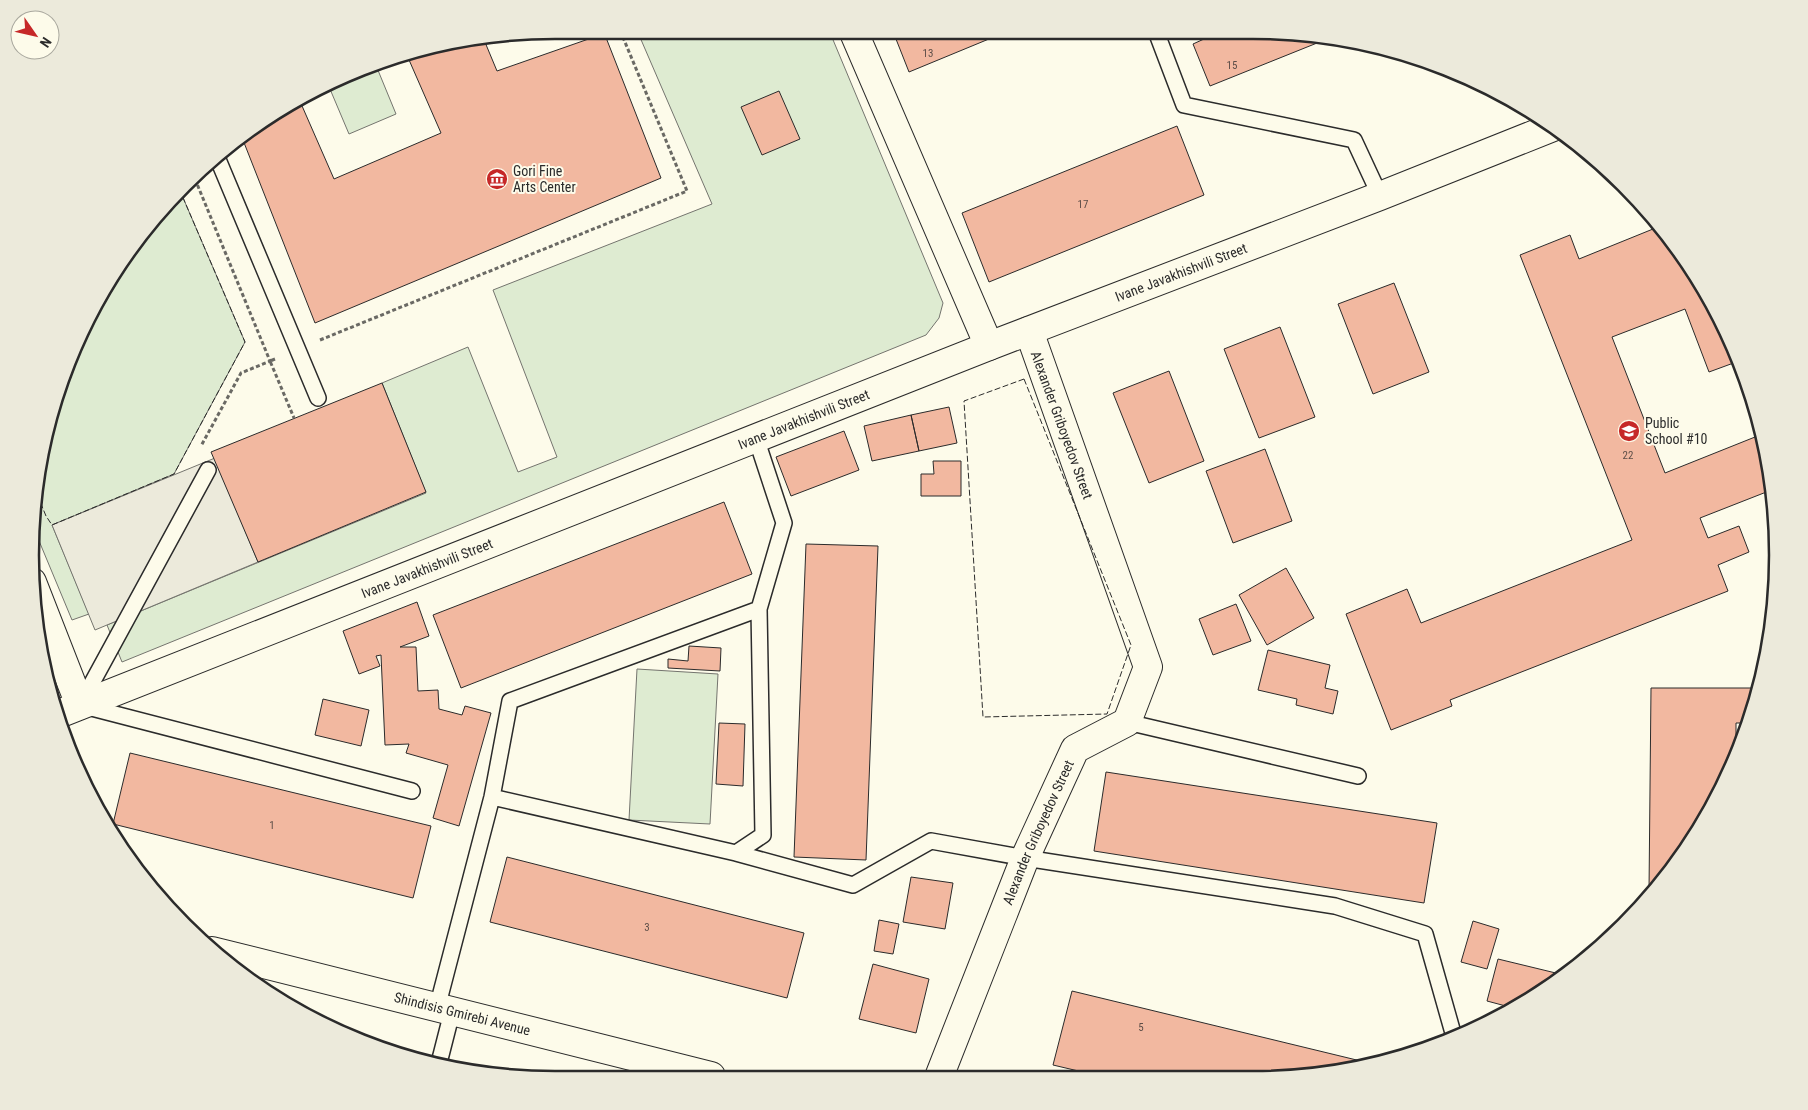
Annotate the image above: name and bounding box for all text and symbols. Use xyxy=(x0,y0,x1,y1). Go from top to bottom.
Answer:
north arrow xyxy=(10,10,60,60)
text: N xyxy=(37,34,55,50)
house number: 13 xyxy=(923,47,933,60)
house number: 15 xyxy=(1227,59,1237,72)
place label: Gori Fine Arts Center xyxy=(513,163,576,195)
museum icon: Gori Fine Arts Center xyxy=(485,167,509,191)
house number: 17 xyxy=(1078,198,1088,211)
street label: Ivane Javakhishvili Street xyxy=(1113,240,1249,305)
street label: Alexander Griboyedov Street xyxy=(1028,349,1096,501)
street label: Ivane Javakhishvili Street xyxy=(736,386,872,452)
place label: Public School #10 xyxy=(1645,415,1708,447)
school or university icon: Public School #10 xyxy=(1617,419,1641,443)
house number: 22 xyxy=(1623,449,1633,462)
street label: Ivane Javakhishvili Street xyxy=(359,535,495,601)
street label: Alexander Griboyedov Street xyxy=(999,757,1077,907)
house number: 1 xyxy=(269,819,275,832)
house number: 3 xyxy=(644,921,650,934)
street label: Shindisis Gmirebi Avenue xyxy=(392,989,532,1039)
house number: 5 xyxy=(1138,1021,1144,1034)

